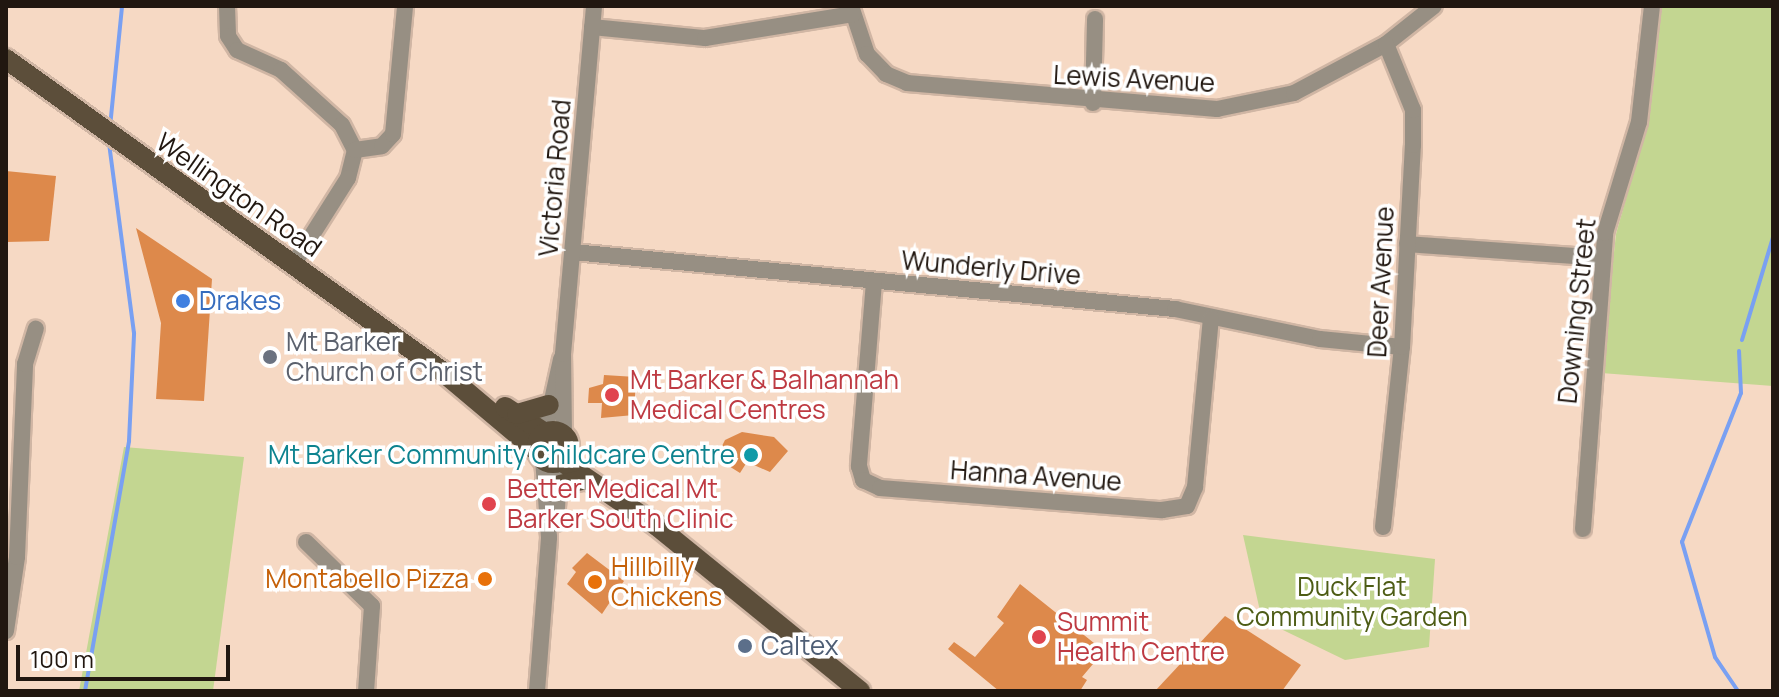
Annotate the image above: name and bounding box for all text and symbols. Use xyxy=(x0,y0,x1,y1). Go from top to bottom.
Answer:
street label: Lewis Avenue xyxy=(1052,59,1216,99)
street label: Victoria Road xyxy=(533,98,577,258)
street label: Wellington Road xyxy=(150,126,328,264)
street label: Deer Avenue xyxy=(1361,206,1401,358)
street label: Downing Street xyxy=(1552,217,1602,405)
street label: Wunderly Drive xyxy=(900,245,1082,291)
place label: Drakes xyxy=(199,285,281,317)
marker: Drakes xyxy=(174,292,192,310)
place label: Mt Barker Church of Christ xyxy=(286,326,483,388)
marker: Mt Barker Church of Christ xyxy=(261,348,279,366)
place label: Mt Barker & Balhannah Medical Centres xyxy=(630,364,899,426)
marker: Mt Barker & Balhannah Medical Centres xyxy=(601,384,623,406)
place label: Mt Barker Community Childcare Centre xyxy=(268,439,735,471)
marker: Mt Barker Community Childcare Centre xyxy=(742,446,760,464)
street label: Hanna Avenue xyxy=(949,454,1123,498)
place label: Better Medical Mt Barker South Clinic xyxy=(507,473,734,534)
marker: Better Medical Mt Barker South Clinic xyxy=(478,493,500,515)
place label: Hillbilly Chickens xyxy=(611,551,722,612)
place label: Montabello Pizza xyxy=(265,563,469,595)
marker: Montabello Pizza xyxy=(476,570,494,588)
park label: Duck Flat Community Garden xyxy=(1236,571,1468,632)
marker: Hillbilly Chickens xyxy=(586,573,604,591)
place label: Summit Health Centre xyxy=(1057,606,1225,668)
marker: Summit Health Centre xyxy=(1028,626,1050,648)
scale bar xyxy=(20,629,234,679)
place label: Caltex xyxy=(761,630,838,662)
marker: Caltex xyxy=(736,637,754,655)
text: 100 m xyxy=(30,642,94,675)

